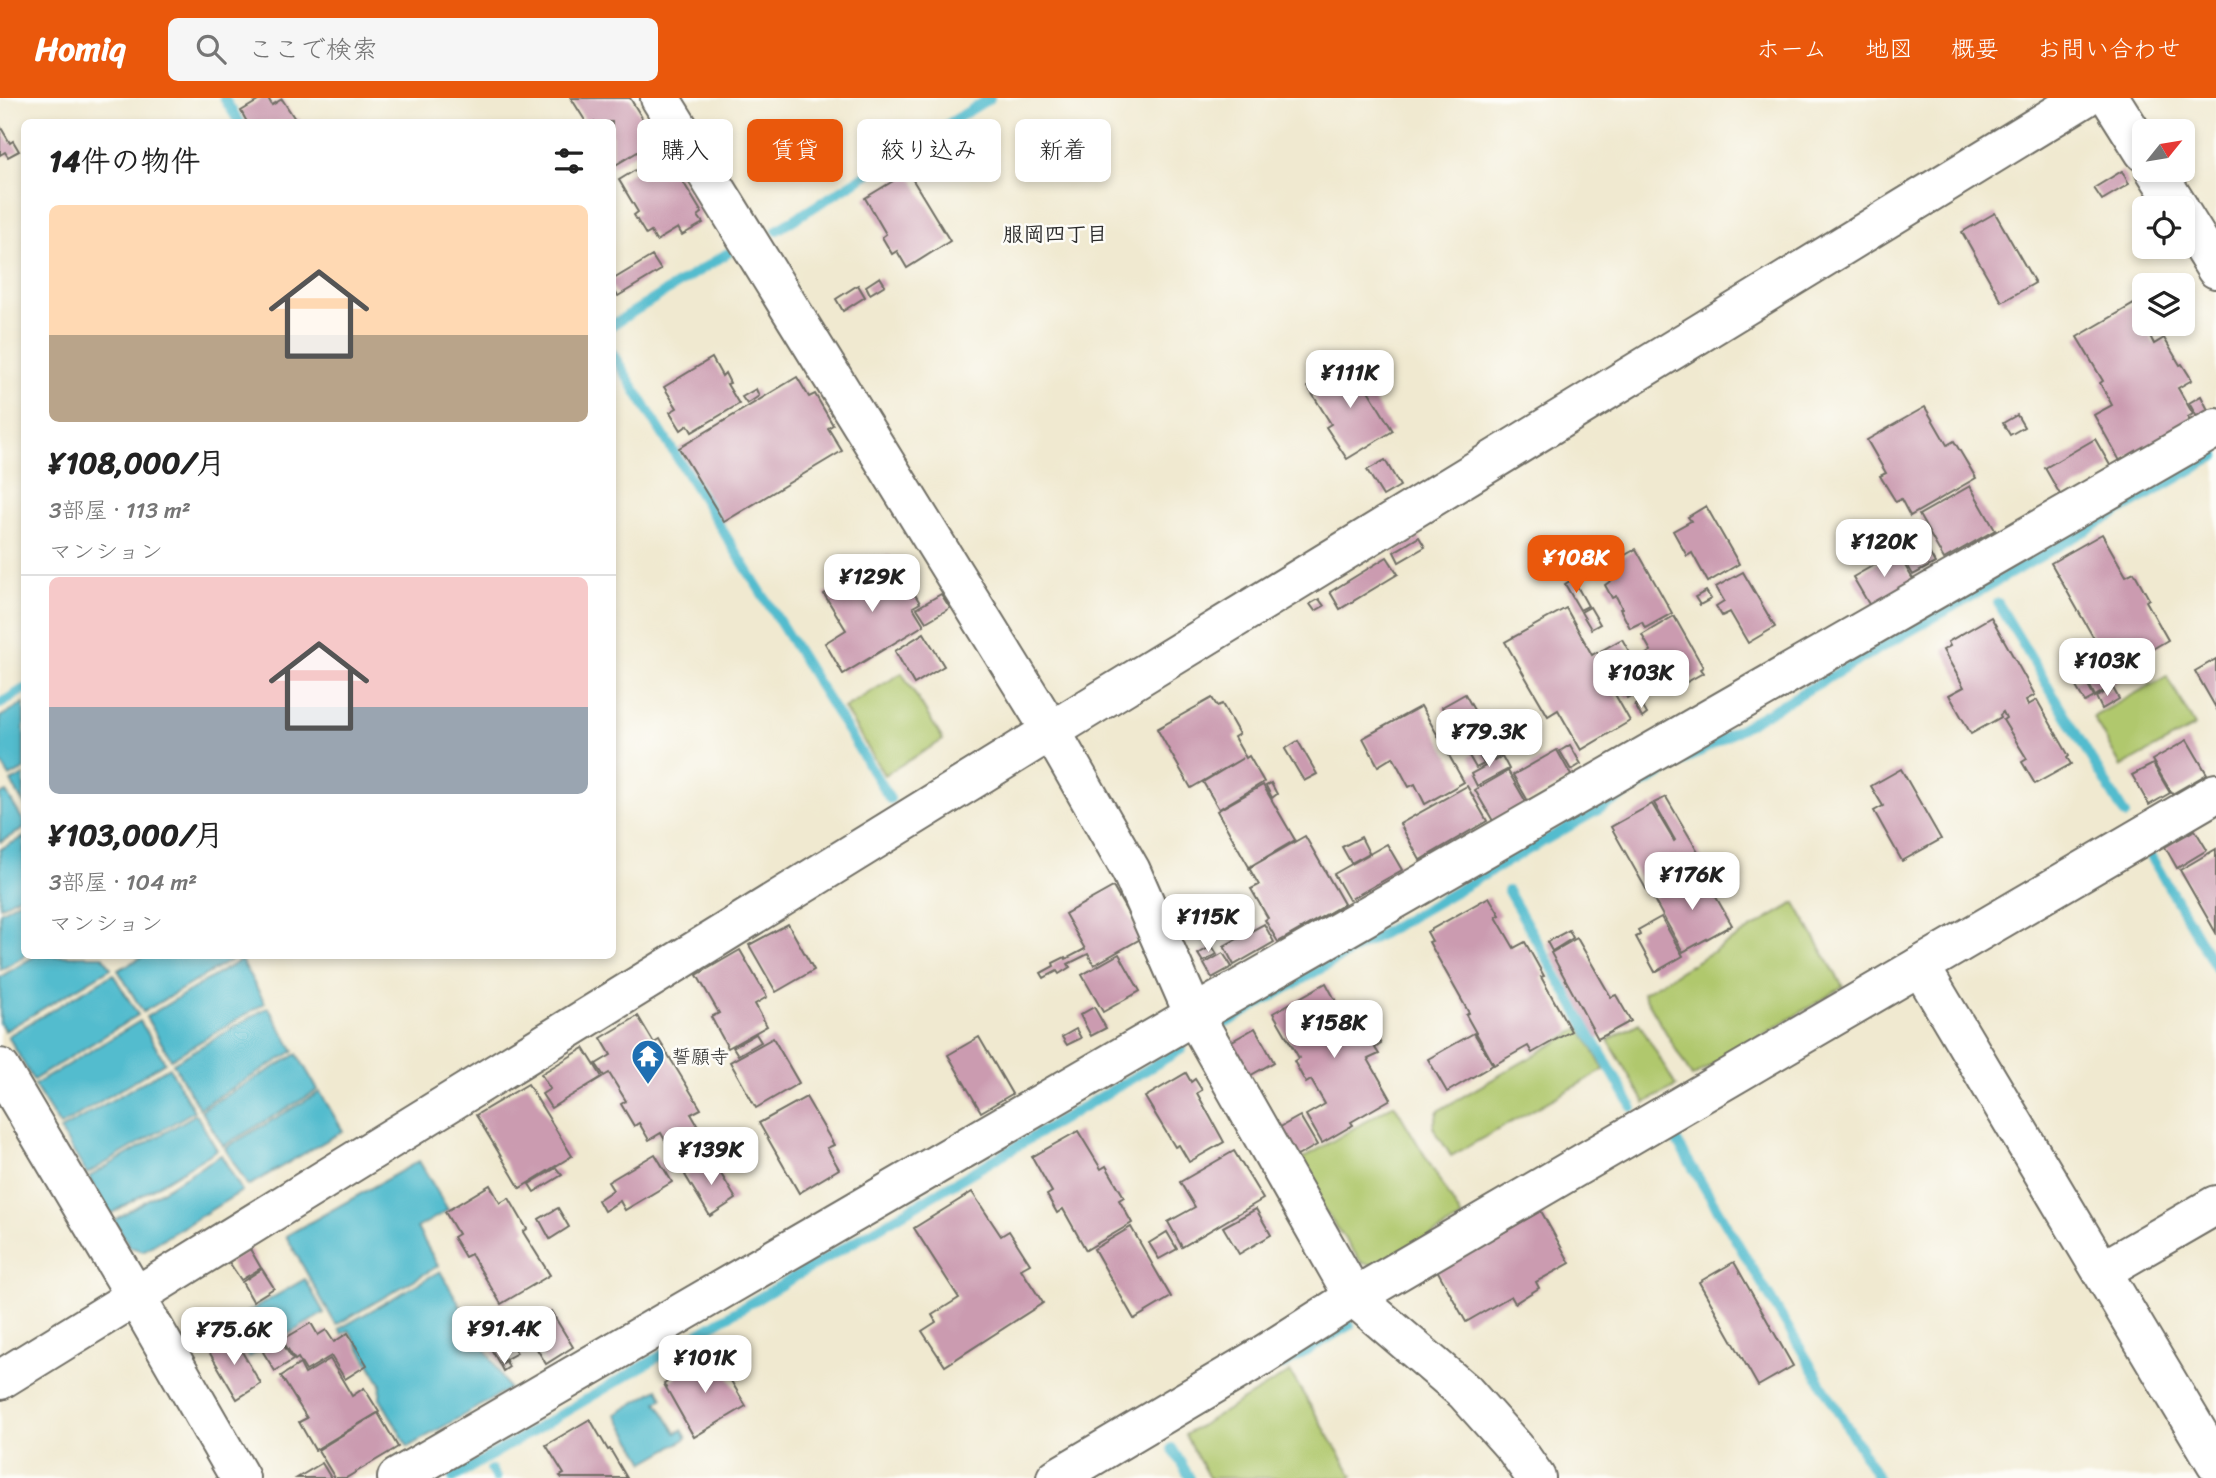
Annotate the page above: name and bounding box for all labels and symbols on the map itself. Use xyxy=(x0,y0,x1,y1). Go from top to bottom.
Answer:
north arrow xyxy=(2132,119,2194,182)
district label: 服岡四丁目 xyxy=(1003,215,1108,253)
pin: ¥111K xyxy=(1301,350,1399,410)
pin: ¥120K xyxy=(1835,519,1933,579)
pin: ¥108K xyxy=(1527,536,1625,595)
pin: ¥129K xyxy=(823,554,921,614)
pin: ¥103K xyxy=(2058,638,2156,698)
pin: ¥103K xyxy=(1592,650,1690,710)
pin: ¥79.3K xyxy=(1432,710,1546,769)
pin: ¥176K xyxy=(1643,852,1741,912)
pin: ¥115K xyxy=(1159,894,1257,954)
pin: ¥158K xyxy=(1285,1000,1383,1060)
temple icon: 誓願寺 xyxy=(629,1037,667,1086)
place label: 誓願寺 xyxy=(672,1040,729,1073)
pin: ¥139K xyxy=(662,1128,760,1187)
pin: ¥91.4K xyxy=(447,1306,561,1366)
pin: ¥75.6K xyxy=(177,1308,291,1367)
pin: ¥101K xyxy=(656,1336,754,1395)

